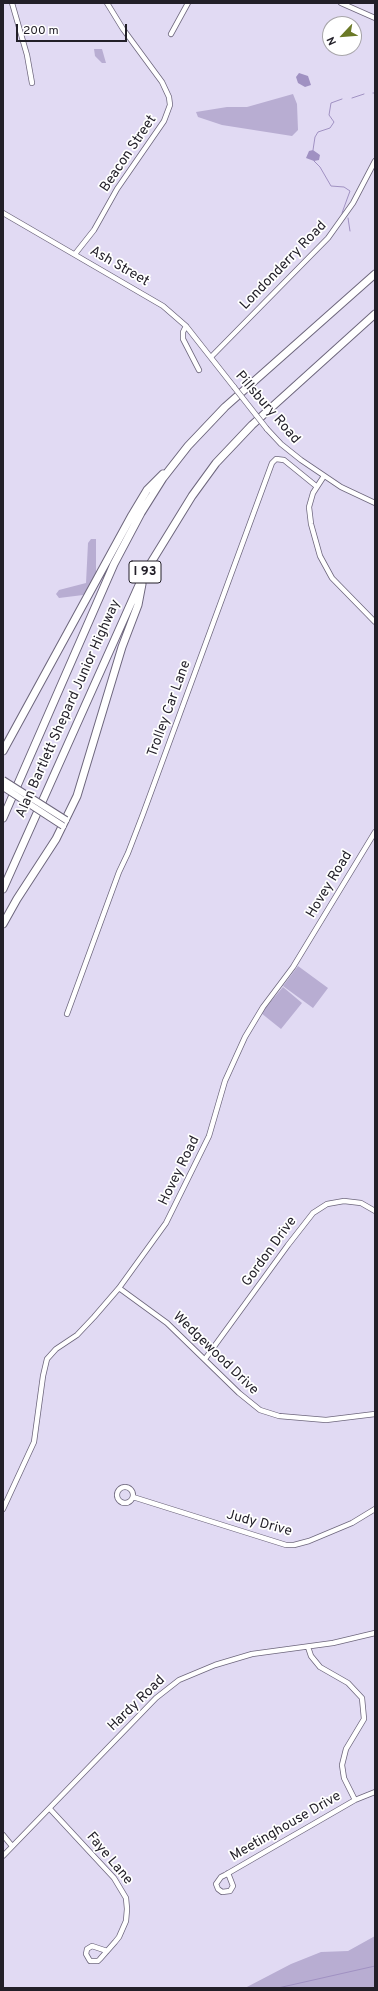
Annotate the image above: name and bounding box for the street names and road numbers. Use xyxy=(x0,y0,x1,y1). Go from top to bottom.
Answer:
street label: Beacon Street xyxy=(97,112,161,196)
street label: Londonderry Road xyxy=(237,218,331,314)
street label: Ash Street xyxy=(86,243,152,291)
street label: Pillsbury Road xyxy=(231,368,303,448)
road number: I 93 xyxy=(129,561,161,583)
street label: Alan Bartlett Shepard Junior Highway xyxy=(13,597,125,821)
street label: Trolley Car Lane xyxy=(145,658,195,760)
street label: Hovey Road xyxy=(303,849,357,921)
street label: Hovey Road xyxy=(156,1134,204,1208)
street label: Gordon Drive xyxy=(239,1214,301,1290)
street label: Wedgewood Drive xyxy=(169,1309,261,1399)
street label: Judy Drive xyxy=(224,1507,294,1541)
street label: Hardy Road xyxy=(105,1673,169,1735)
street label: Meetinghouse Drive xyxy=(228,1788,344,1866)
street label: Faye Lane xyxy=(82,1829,136,1889)

